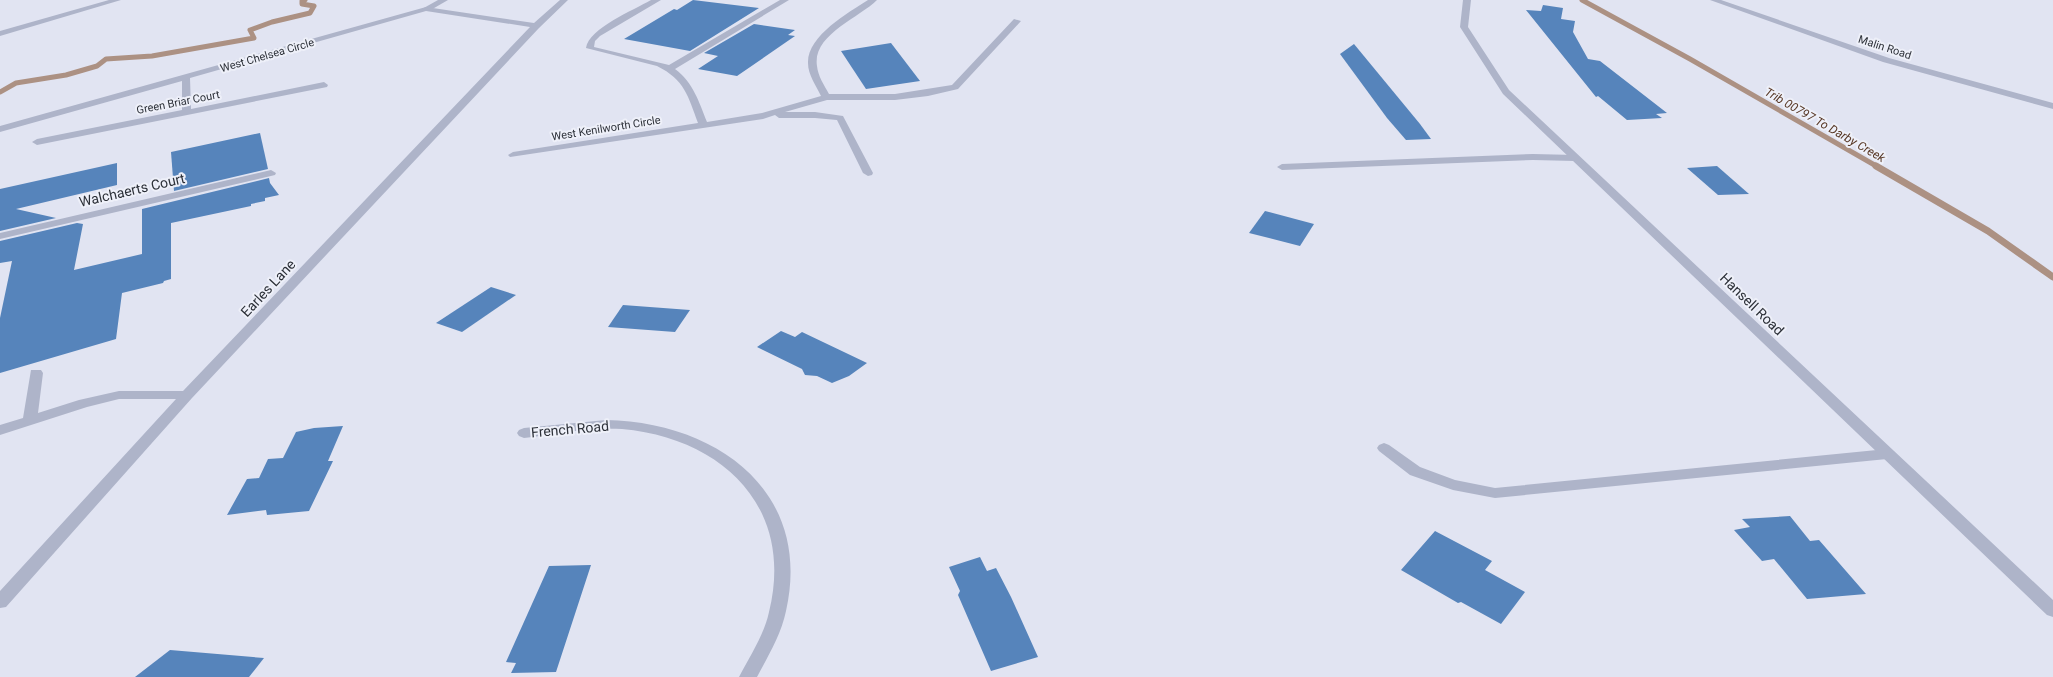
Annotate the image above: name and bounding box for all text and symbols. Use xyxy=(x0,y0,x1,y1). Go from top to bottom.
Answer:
street label: Malin Road xyxy=(1857,33,1913,62)
street label: West Chelsea Circle xyxy=(219,36,316,75)
water label: Trib 00797 To Darby Creek xyxy=(1762,85,1889,166)
street label: Green Briar Court xyxy=(135,88,221,117)
street label: West Kenilworth Circle xyxy=(551,113,662,144)
street label: Walchaerts Court xyxy=(78,170,187,210)
street label: Earles Lane xyxy=(238,256,298,320)
street label: Hansell Road xyxy=(1717,270,1787,338)
street label: French Road xyxy=(530,418,610,440)

